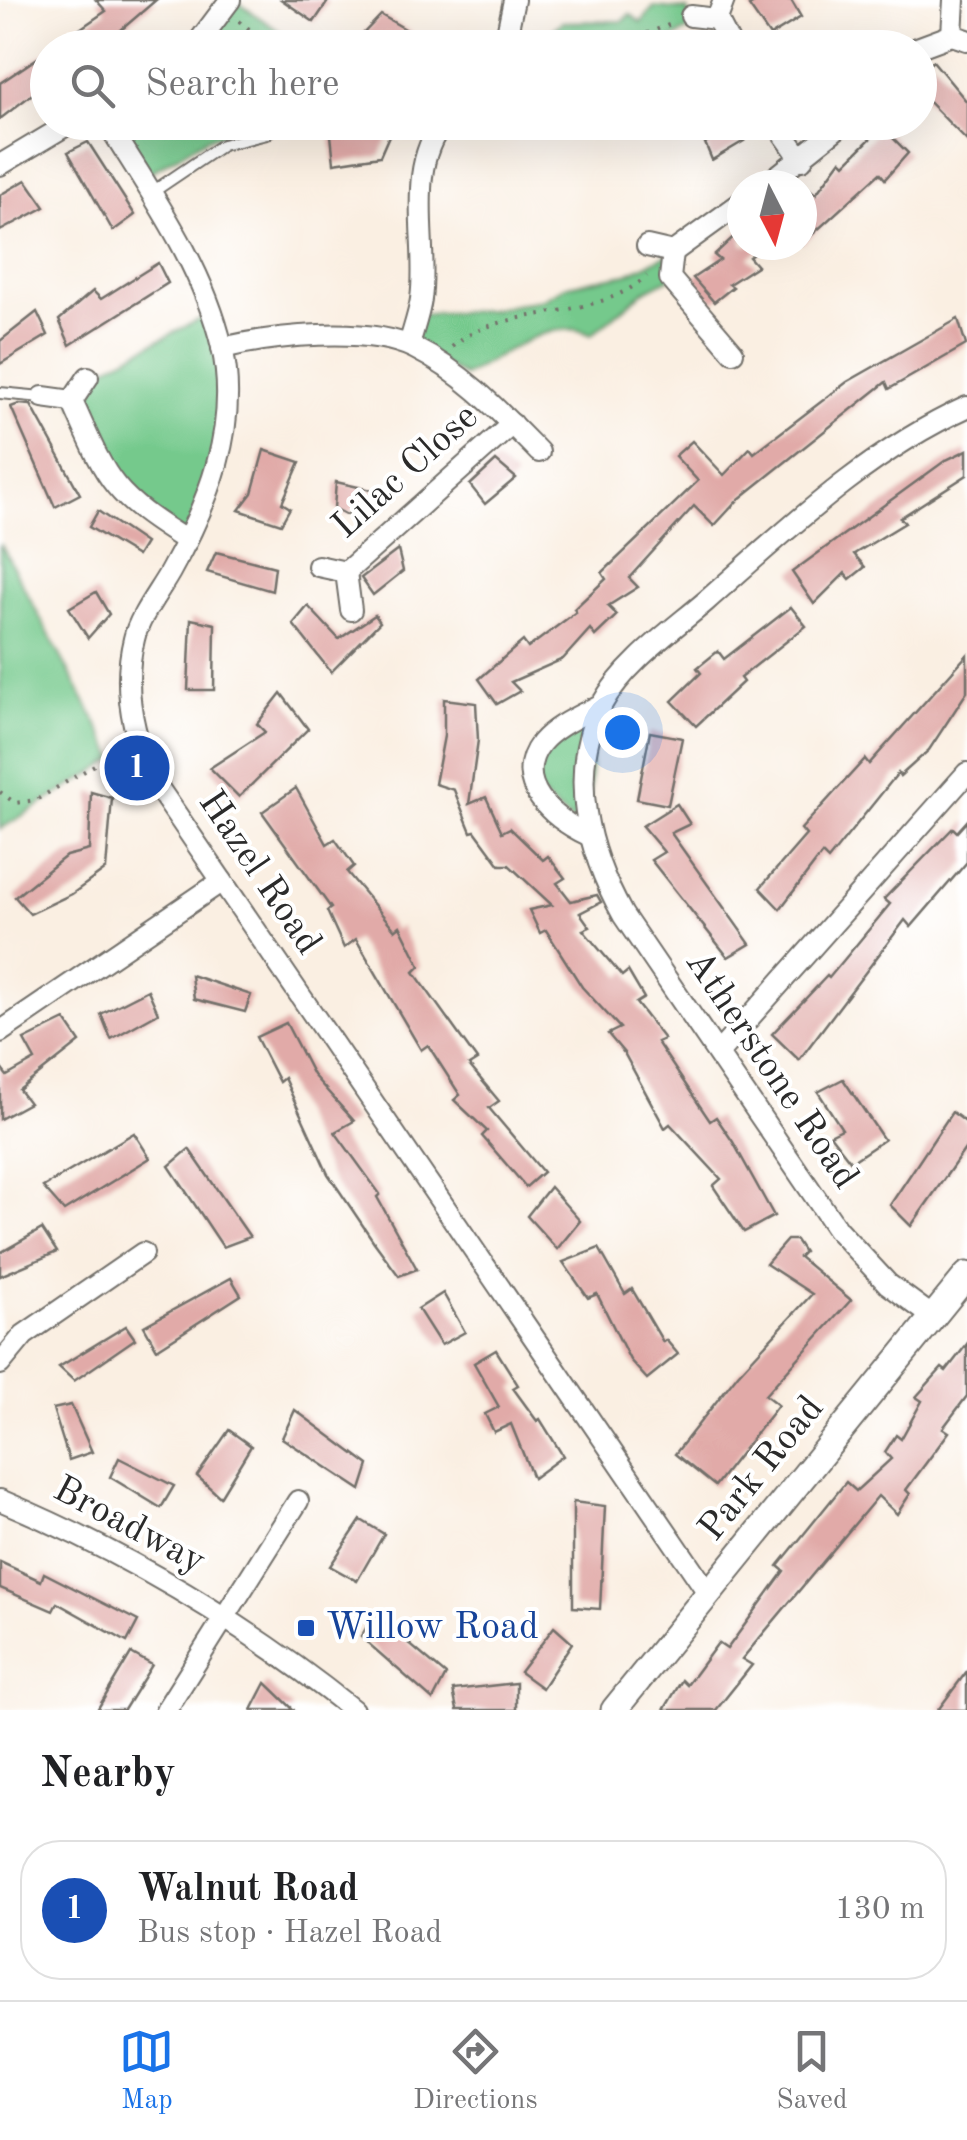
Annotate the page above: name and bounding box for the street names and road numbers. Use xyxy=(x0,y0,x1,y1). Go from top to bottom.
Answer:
street label: Lilac Close xyxy=(326,397,486,547)
street label: Hazel Road xyxy=(191,784,327,962)
street label: Atherstone Road xyxy=(678,944,864,1196)
street label: Park Road xyxy=(693,1390,831,1548)
street label: Broadway xyxy=(47,1470,211,1582)

